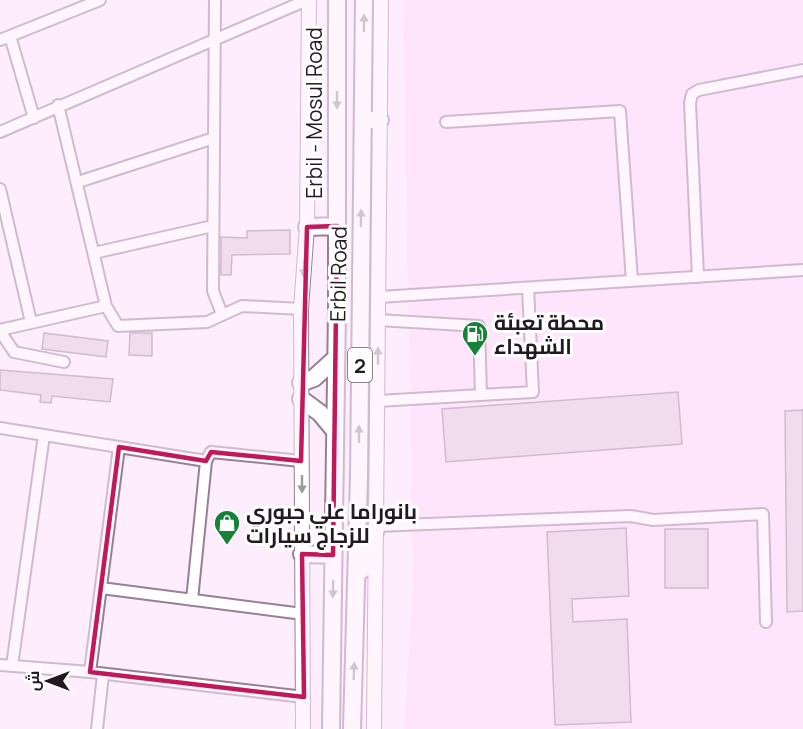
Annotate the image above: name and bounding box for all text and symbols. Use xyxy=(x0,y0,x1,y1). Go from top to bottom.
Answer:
one-way arrow xyxy=(359,13,369,32)
street label: Erbil - Mosul Road xyxy=(300,27,328,199)
one-way arrow xyxy=(332,91,342,110)
one-way arrow xyxy=(356,208,366,227)
street label: Erbil Road xyxy=(323,226,353,322)
one-way arrow xyxy=(299,259,309,278)
place label: محطة تعبئة الشهداء xyxy=(494,308,604,360)
fuel station icon: محطة تعبئة الشهداء xyxy=(460,319,490,357)
one-way arrow xyxy=(373,346,383,365)
road number: 2 xyxy=(348,348,372,382)
one-way arrow xyxy=(354,424,364,443)
one-way arrow xyxy=(297,475,307,494)
place label: بانوراما علي جبوري للزجاج سيارات xyxy=(246,497,417,550)
shop icon: بانوراما علي جبوري للزجاج سيارات xyxy=(212,508,242,546)
one-way arrow xyxy=(328,580,338,599)
north arrow xyxy=(18,651,78,711)
one-way arrow xyxy=(349,661,359,680)
text: ش xyxy=(22,671,44,691)

